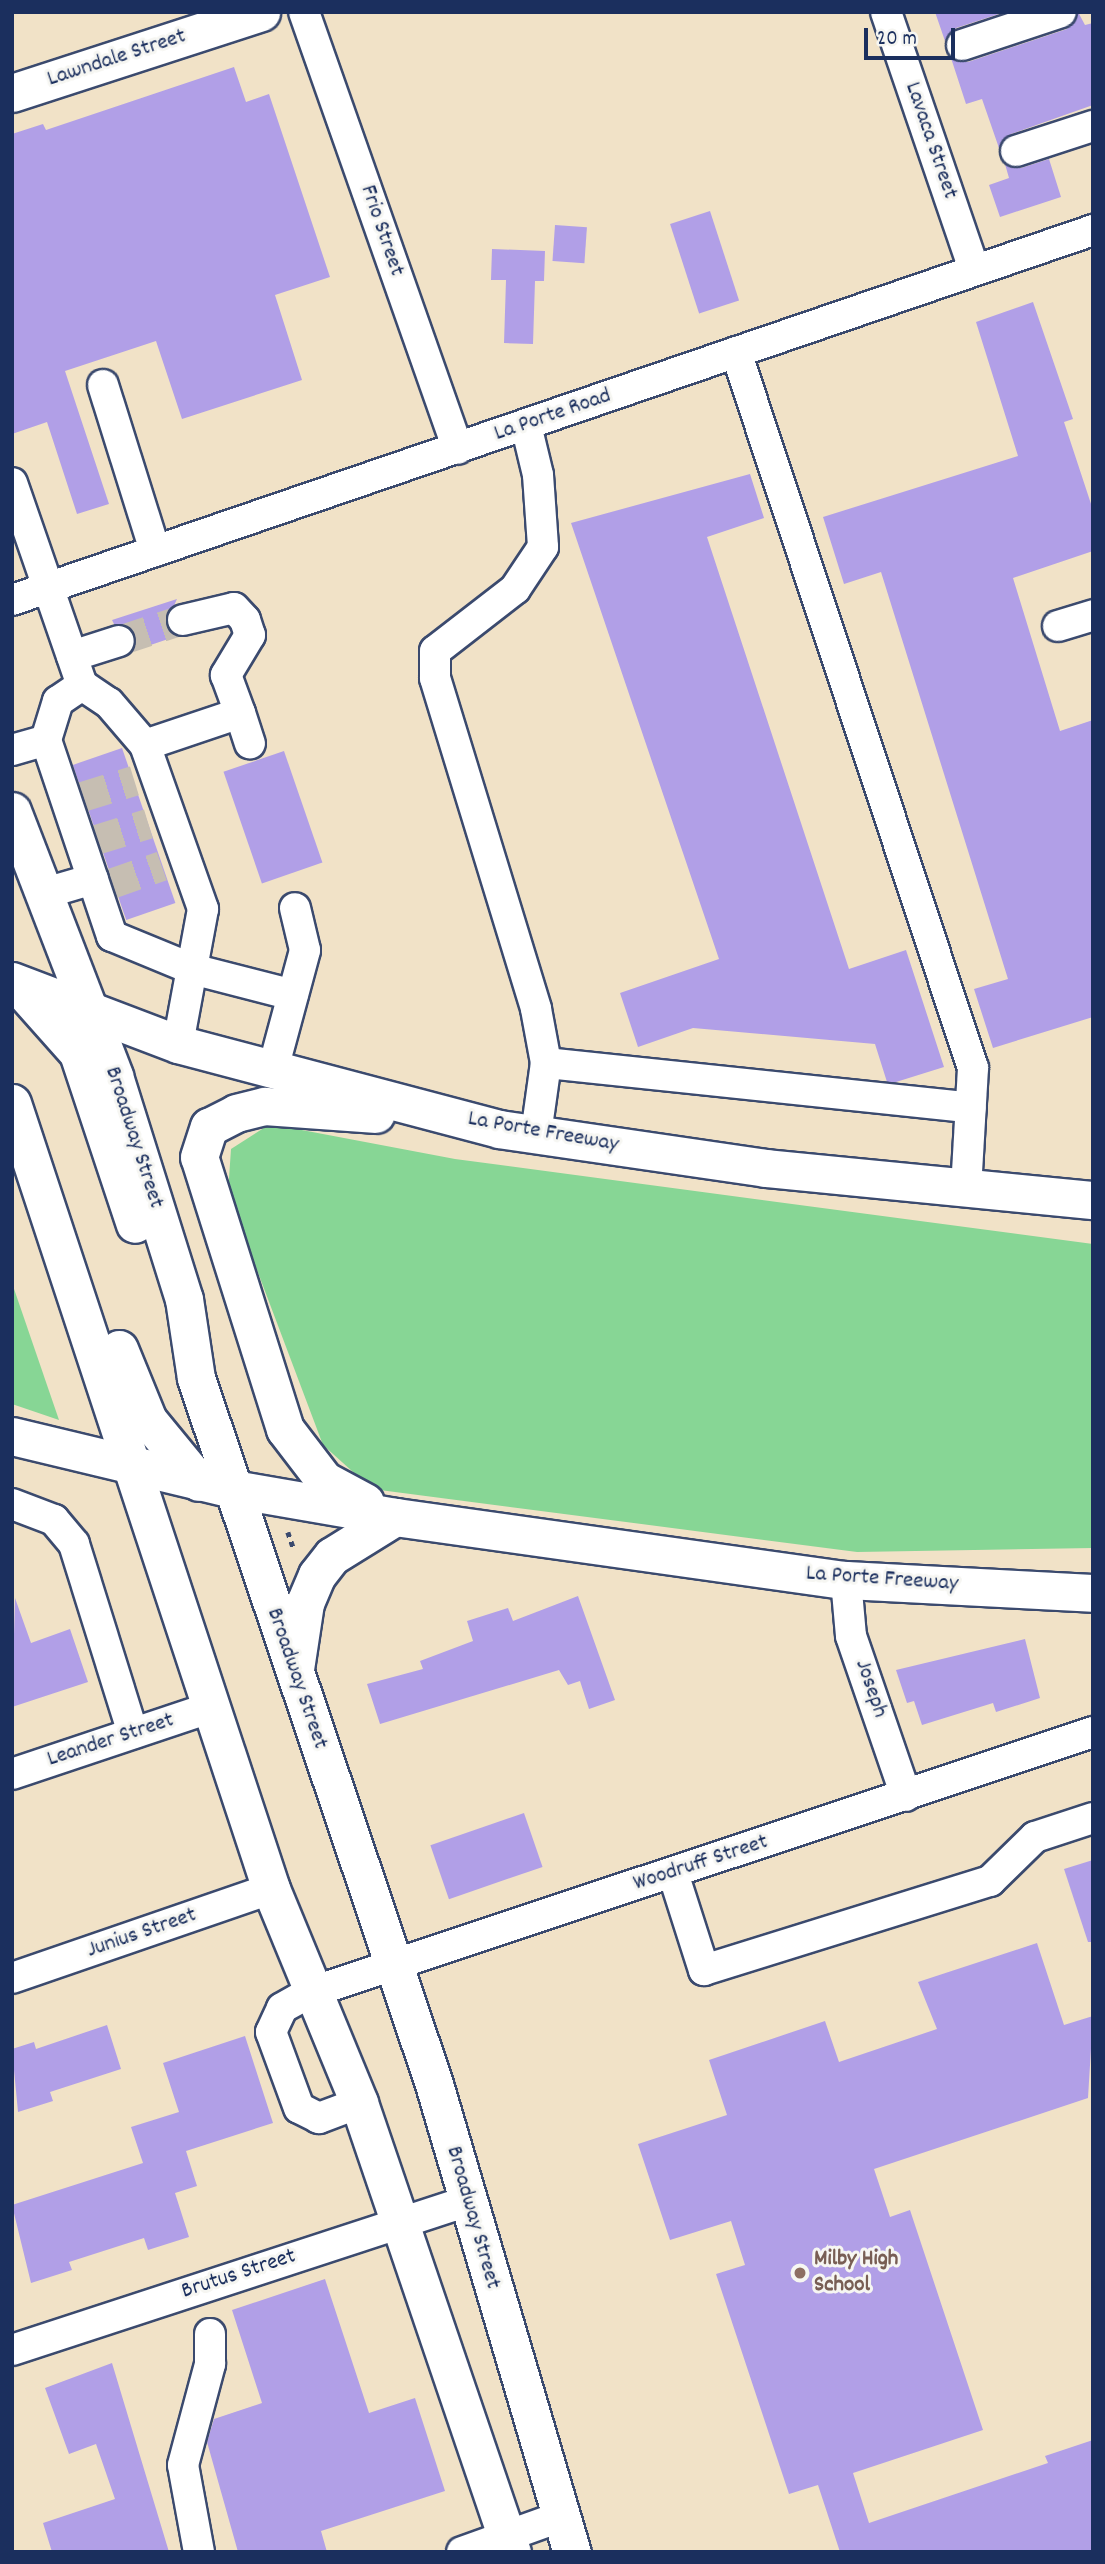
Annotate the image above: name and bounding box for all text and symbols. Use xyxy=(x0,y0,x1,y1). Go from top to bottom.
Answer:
scale bar xyxy=(867,14,958,58)
street label: Lawndale Street xyxy=(44,24,190,94)
text: 20 m xyxy=(877,25,917,55)
street label: Lavaca Street xyxy=(897,79,963,203)
street label: Frio Street xyxy=(353,182,409,280)
street label: La Porte Road xyxy=(491,383,615,449)
street label: Broadway Street xyxy=(97,1064,169,1212)
street label: La Porte Freeway xyxy=(466,1106,620,1160)
street label: La Porte Freeway xyxy=(805,1561,959,1599)
street label: Broadway Street xyxy=(259,1605,333,1753)
street label: Joseph xyxy=(847,1656,893,1722)
street label: Leander Street xyxy=(44,1708,178,1774)
street label: Woodruff Street xyxy=(630,1829,772,1899)
street label: Junius Street xyxy=(84,1902,200,1966)
street label: Broadway Street xyxy=(438,2143,506,2293)
street label: Brutus Street xyxy=(178,2244,300,2306)
place label: Milby High School xyxy=(814,2246,898,2300)
marker: Milby High School xyxy=(792,2265,808,2281)

